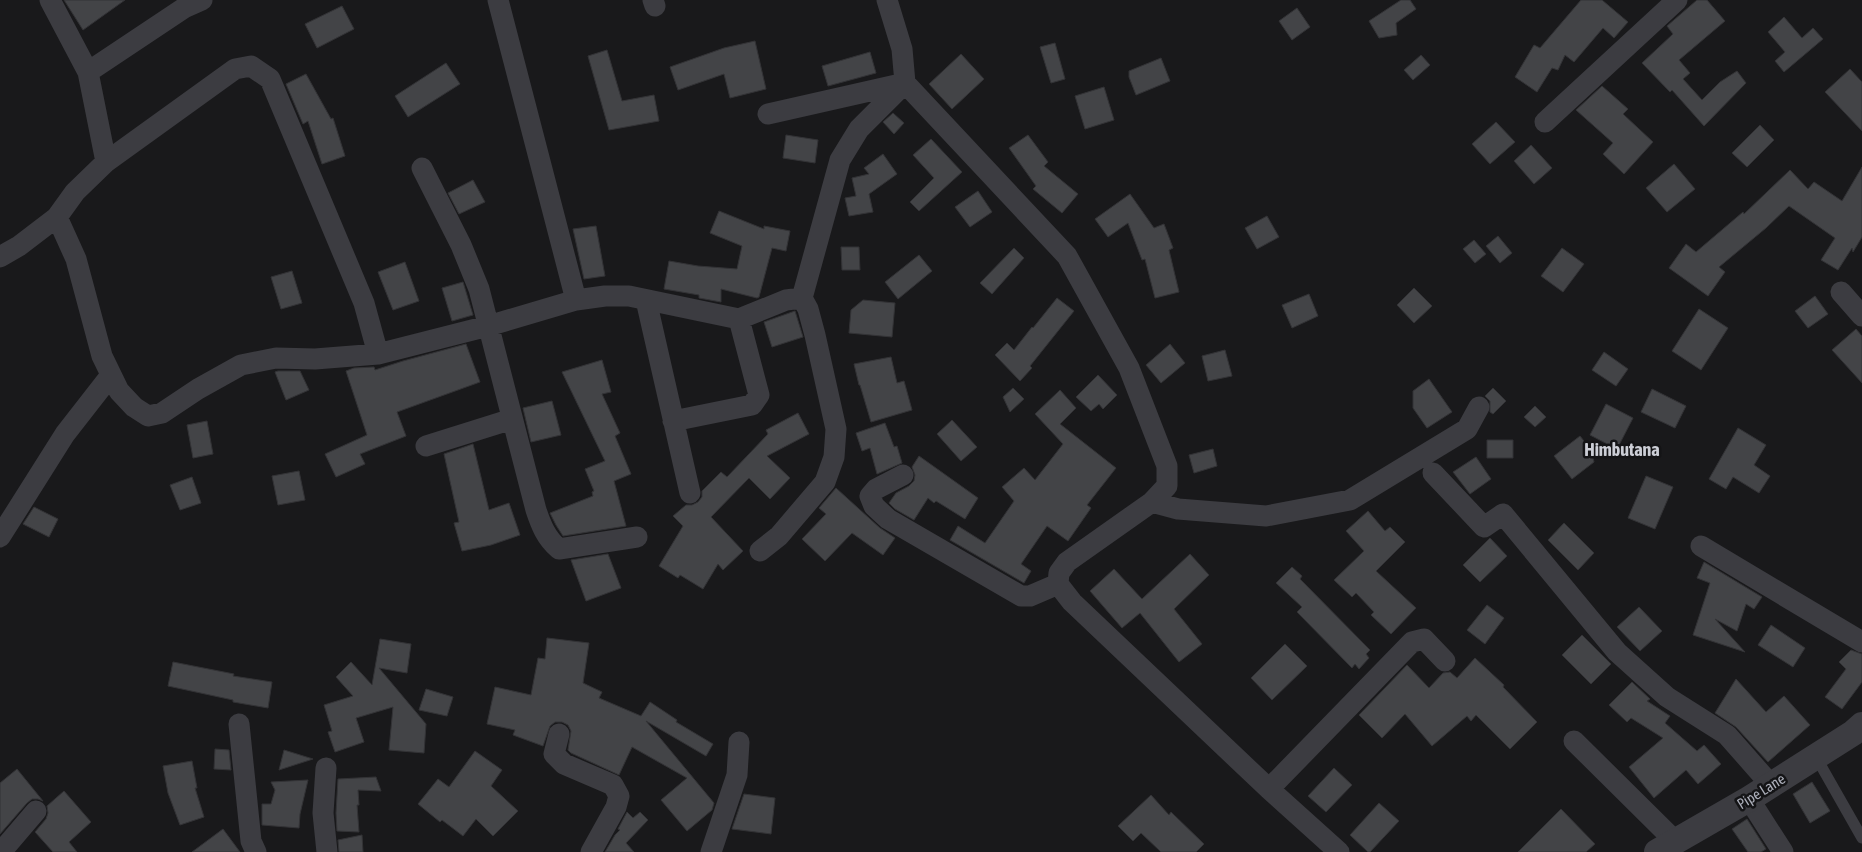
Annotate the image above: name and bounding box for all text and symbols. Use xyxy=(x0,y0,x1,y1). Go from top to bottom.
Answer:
district label: Himbutana xyxy=(1584,439,1660,460)
street label: Pipe Lane xyxy=(1734,770,1788,812)

